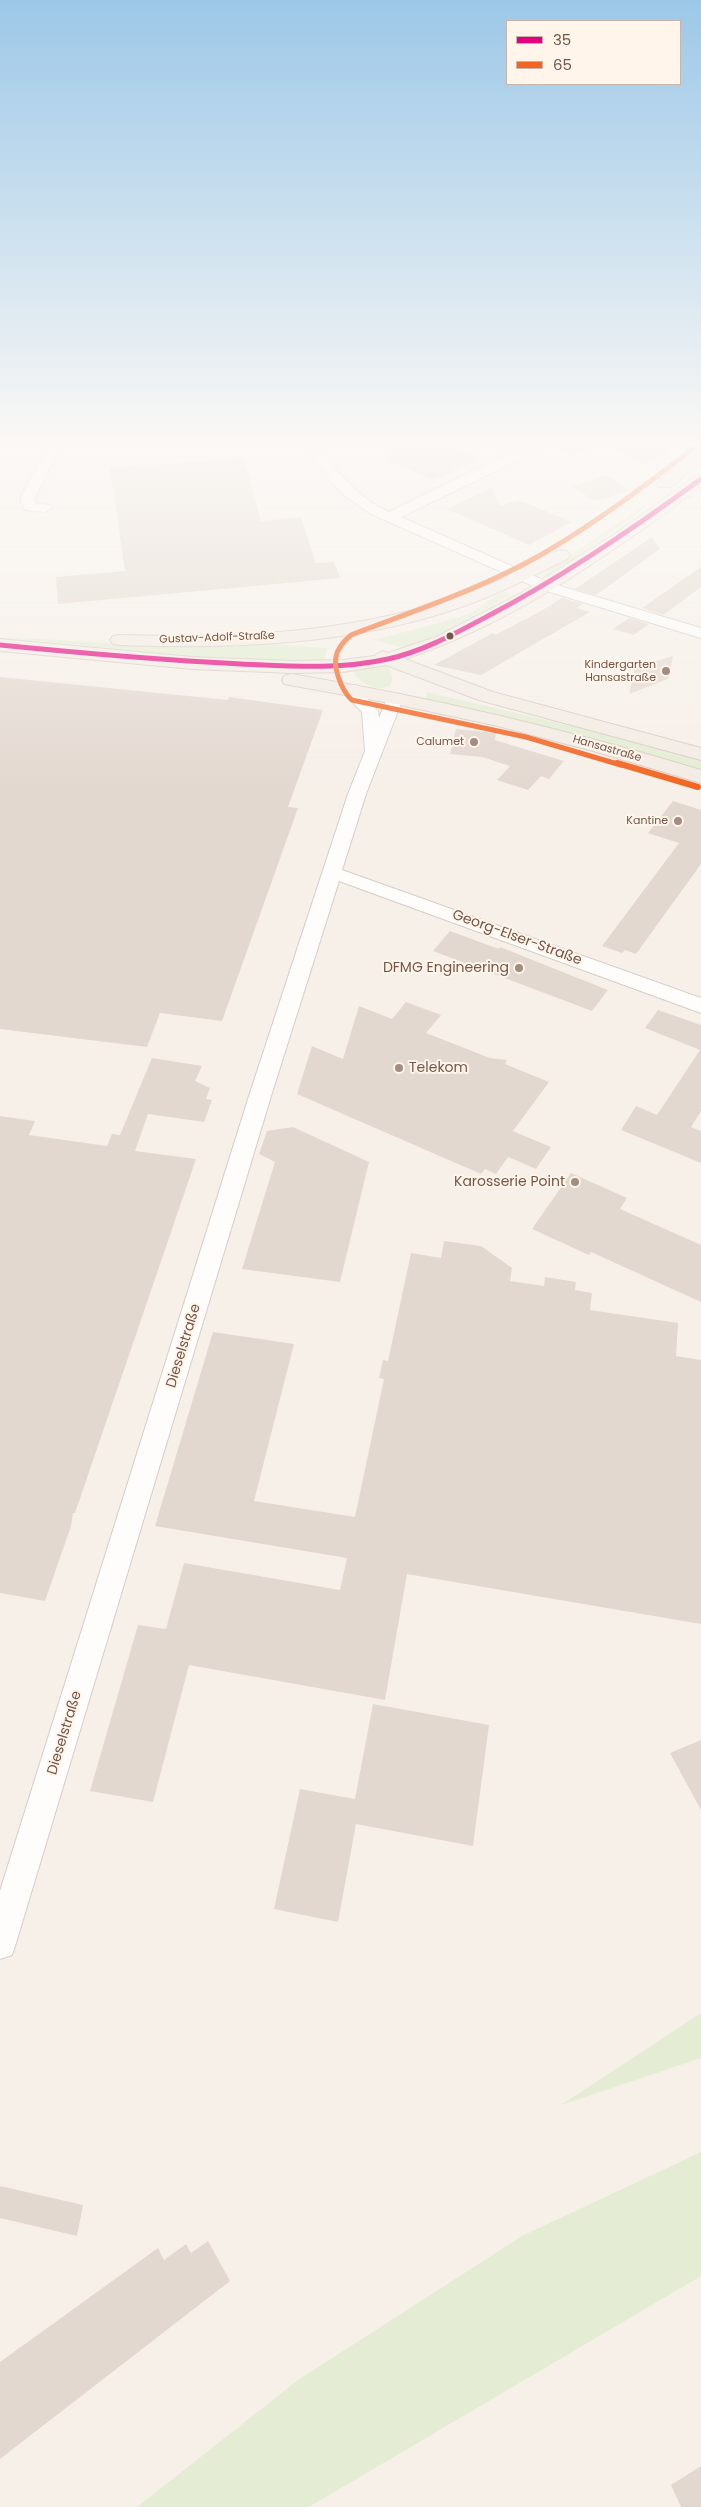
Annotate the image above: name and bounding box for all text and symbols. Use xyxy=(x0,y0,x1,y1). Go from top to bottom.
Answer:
legend xyxy=(506,20,681,85)
text: 35 xyxy=(553,29,571,50)
text: 65 xyxy=(553,54,572,75)
street label: Gustav-Adolf-Straße xyxy=(159,629,275,647)
unlabelled marker xyxy=(445,631,455,641)
place label: Kindergarten Hansastraße xyxy=(584,658,656,684)
marker: Kindergarten Hansastraße xyxy=(660,665,672,677)
street label: Hansastraße xyxy=(571,733,643,765)
place label: Calumet xyxy=(416,735,464,749)
marker: Calumet xyxy=(468,736,480,748)
place label: Kantine xyxy=(626,814,668,828)
marker: Kantine xyxy=(672,815,684,827)
street label: Georg-Elser-Straße xyxy=(450,907,584,969)
place label: DFMG Engineering xyxy=(383,960,509,976)
marker: DFMG Engineering xyxy=(513,962,525,974)
place label: Telekom xyxy=(409,1060,468,1076)
marker: Telekom xyxy=(393,1062,405,1074)
place label: Karosserie Point xyxy=(454,1174,565,1190)
marker: Karosserie Point xyxy=(569,1176,581,1188)
street label: Dieselstraße xyxy=(163,1302,205,1390)
street label: Dieselstraße xyxy=(44,1689,86,1777)

